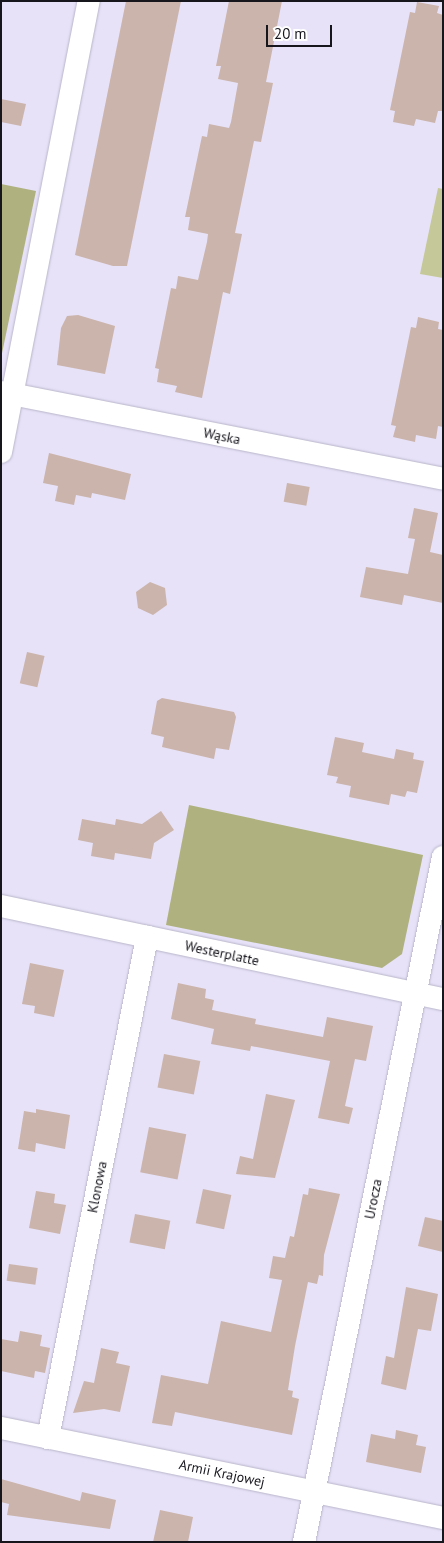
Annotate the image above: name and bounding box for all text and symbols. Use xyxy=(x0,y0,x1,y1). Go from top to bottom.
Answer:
scale bar xyxy=(269,15,335,47)
text: 20 m xyxy=(274,24,307,43)
street label: Wąska xyxy=(202,424,242,448)
street label: Westerplatte xyxy=(183,937,261,969)
street label: Klonowa xyxy=(84,1160,110,1214)
street label: Urocza xyxy=(361,1177,385,1221)
street label: Armii Krajowej xyxy=(177,1456,267,1490)

